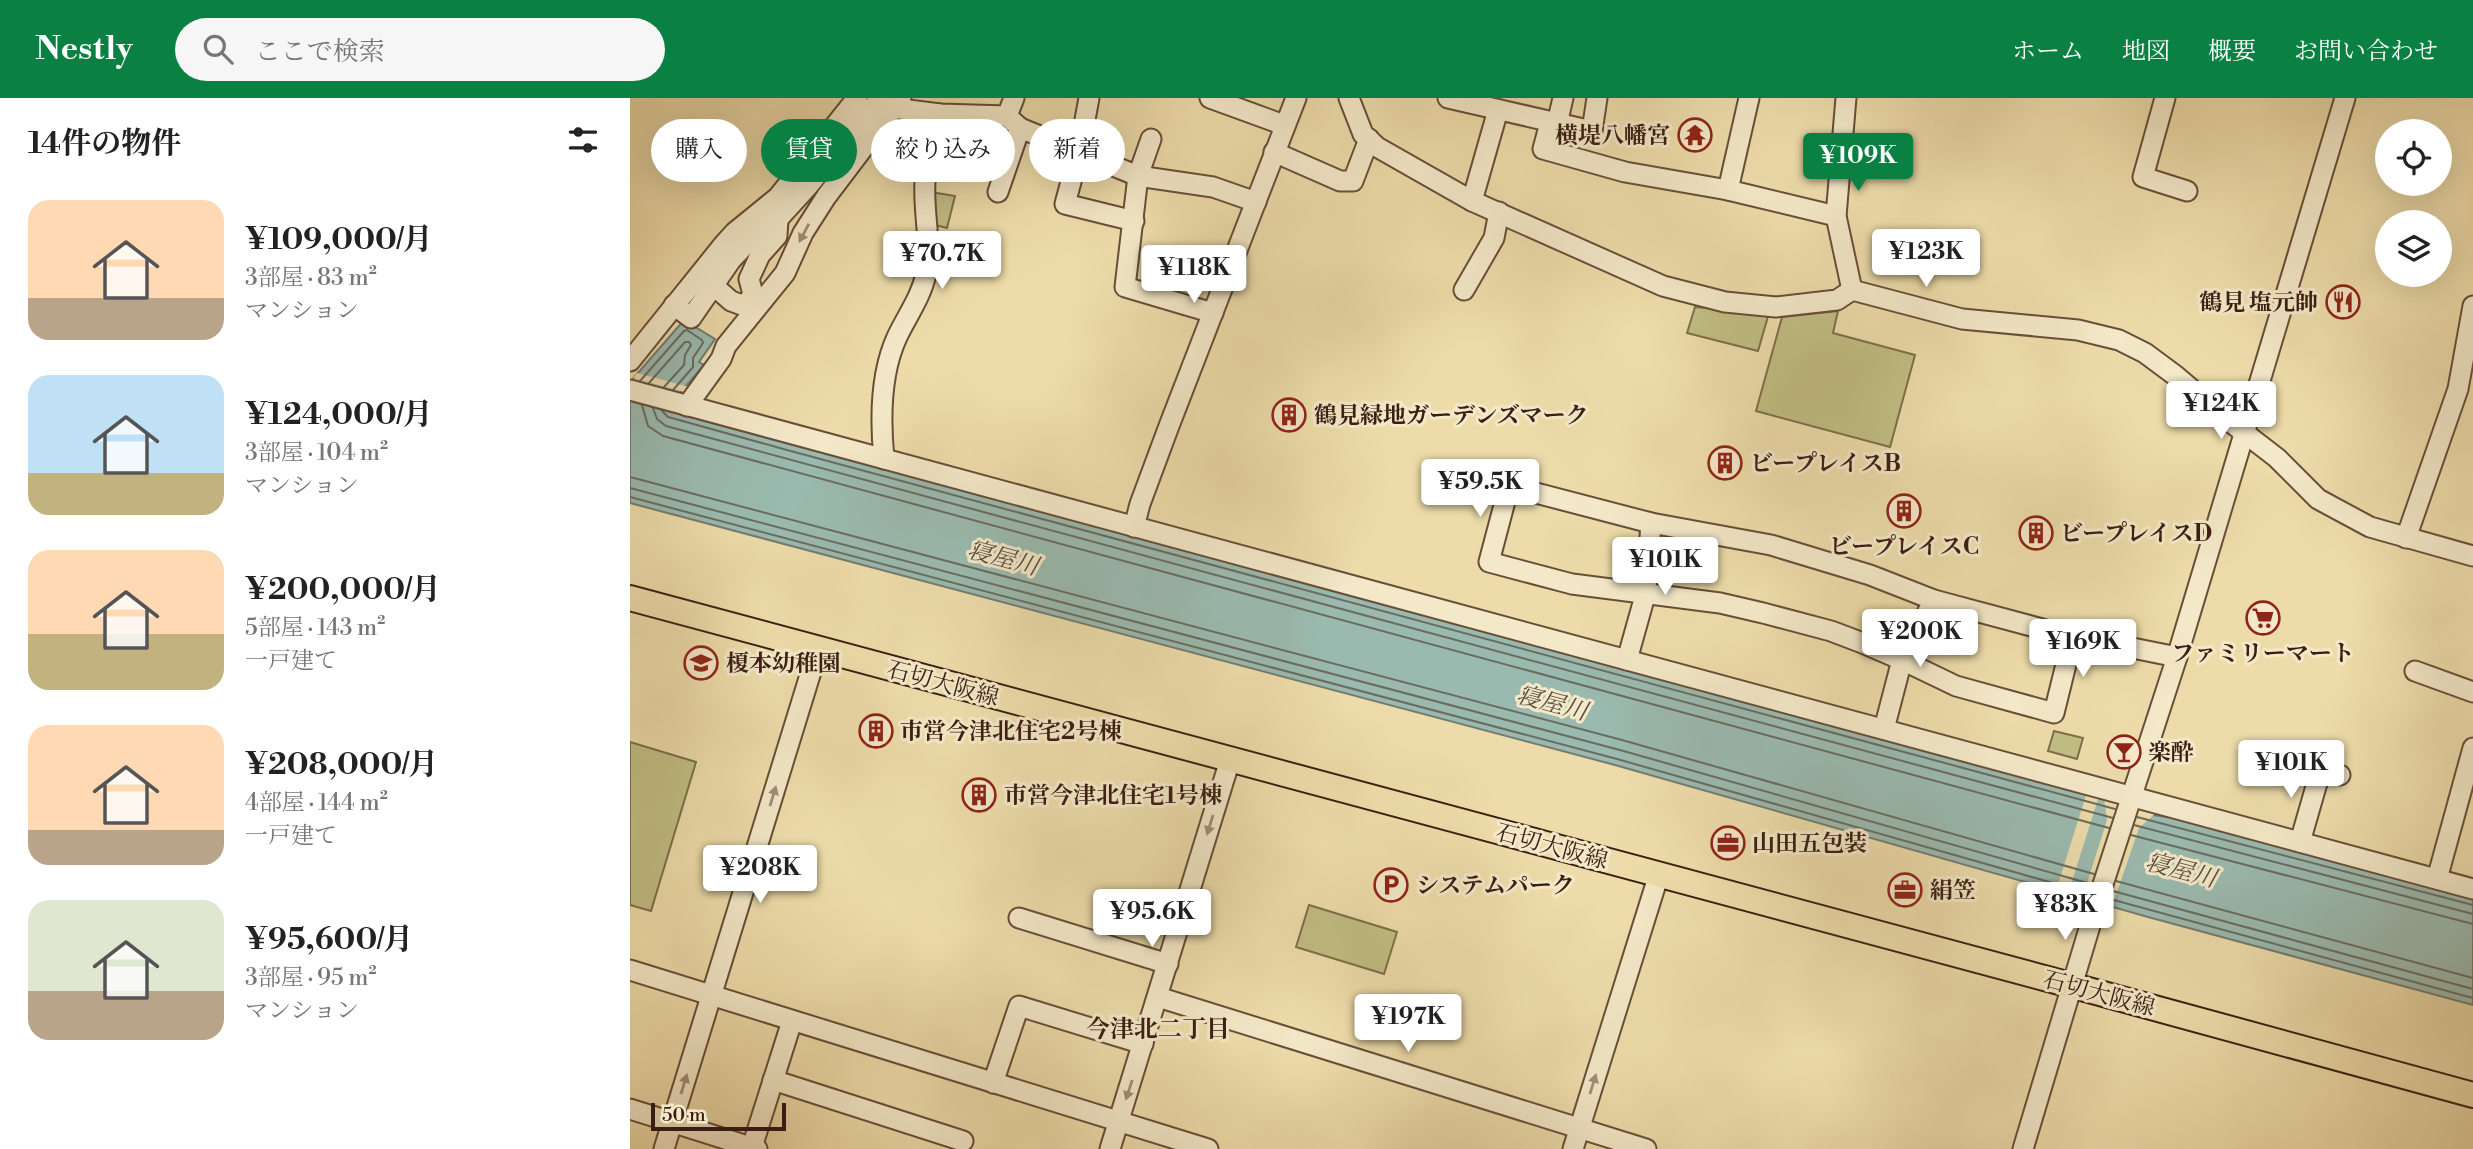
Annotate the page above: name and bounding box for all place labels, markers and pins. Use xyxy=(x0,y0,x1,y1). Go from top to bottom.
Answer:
temple icon: 横堤八幡宮 xyxy=(1676,116,1714,154)
place label: 横堤八幡宮 xyxy=(1555,122,1670,150)
pin: ¥109K xyxy=(1809,134,1907,193)
pin: ¥123K xyxy=(1877,230,1975,289)
pin: ¥70.7K xyxy=(885,232,999,291)
pin: ¥118K xyxy=(1145,246,1243,305)
restaurant icon: 鶴見 塩元帥 xyxy=(2324,283,2362,321)
place label: 鶴見 塩元帥 xyxy=(2199,289,2318,317)
pin: ¥124K xyxy=(2172,382,2270,441)
building icon: 鶴見緑地ガーデンズマーク xyxy=(1270,396,1308,434)
place label: 鶴見緑地ガーデンズマーク xyxy=(1314,402,1588,430)
building icon: ビープレイスB xyxy=(1706,444,1744,482)
place label: ビープレイスB xyxy=(1750,450,1901,478)
pin: ¥59.5K xyxy=(1423,460,1537,519)
building icon: ビープレイスC xyxy=(1885,492,1923,530)
building icon: ビープレイスD xyxy=(2017,514,2055,552)
place label: ビープレイスD xyxy=(2060,520,2212,548)
place label: ビープレイスC xyxy=(1829,533,1979,561)
pin: ¥101K xyxy=(1616,538,1714,597)
supermarket icon: ファミリーマート xyxy=(2244,599,2282,637)
pin: ¥200K xyxy=(1871,610,1969,669)
pin: ¥169K xyxy=(2034,620,2132,679)
place label: ファミリーマート xyxy=(2171,640,2355,668)
school or university icon: 榎本幼稚園 xyxy=(682,644,720,682)
place label: 榎本幼稚園 xyxy=(726,650,841,678)
building icon: 市営今津北住宅2号棟 xyxy=(857,712,895,750)
place label: 市営今津北住宅2号棟 xyxy=(900,718,1121,746)
bar icon: 楽酔 xyxy=(2105,733,2143,771)
place label: 楽酔 xyxy=(2148,739,2194,767)
pin: ¥101K xyxy=(2242,740,2340,800)
building icon: 市営今津北住宅1号棟 xyxy=(960,776,998,814)
place label: 市営今津北住宅1号棟 xyxy=(1004,782,1222,810)
office icon: 山田五包装 xyxy=(1709,824,1747,862)
place label: 山田五包装 xyxy=(1752,830,1867,858)
pin: ¥208K xyxy=(711,846,809,905)
parking icon: システムパーク xyxy=(1372,866,1410,904)
office icon: 絹笠 xyxy=(1886,871,1924,909)
place label: システムパーク xyxy=(1416,872,1575,900)
place label: 絹笠 xyxy=(1930,877,1976,905)
pin: ¥83K xyxy=(2024,882,2106,942)
pin: ¥95.6K xyxy=(1095,890,1209,949)
pin: ¥197K xyxy=(1359,995,1457,1054)

